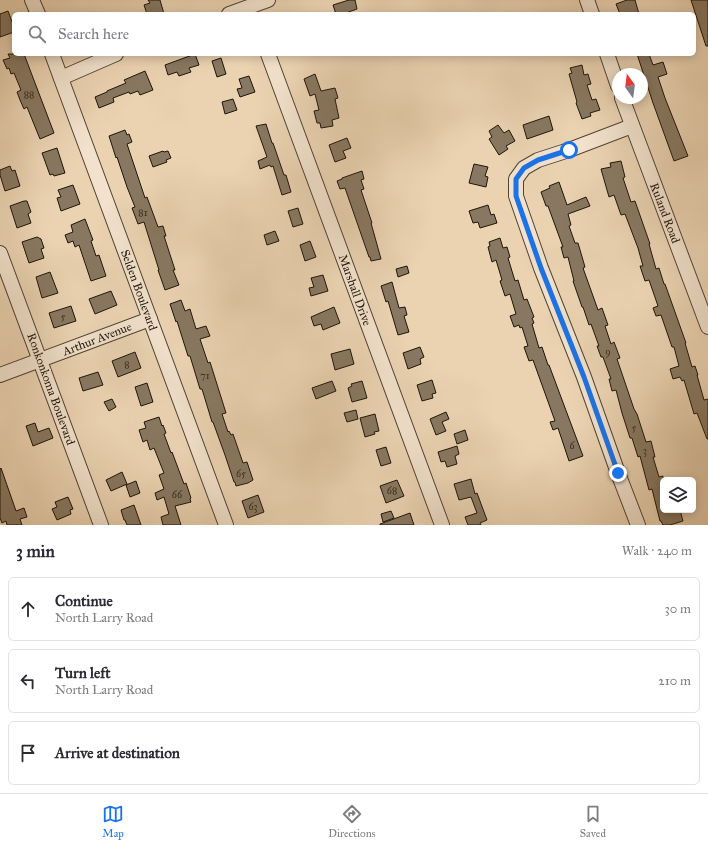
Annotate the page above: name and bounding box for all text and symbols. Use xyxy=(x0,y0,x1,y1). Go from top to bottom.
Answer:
search box xyxy=(12,12,696,56)
icon: search xyxy=(26,23,48,45)
text: Search here xyxy=(58,25,129,43)
north arrow xyxy=(612,68,648,104)
house number: 88 xyxy=(24,89,34,101)
route start xyxy=(560,141,578,159)
street label: Ruland Road xyxy=(647,181,683,245)
house number: 81 xyxy=(138,207,148,219)
street label: Selden Boulevard xyxy=(118,248,160,332)
street label: Marshall Drive xyxy=(336,252,374,328)
house number: 5 xyxy=(61,311,66,323)
street label: Arthur Avenue xyxy=(60,319,134,359)
street label: Ronkonkoma Boulevard xyxy=(24,331,78,447)
house number: 9 xyxy=(605,346,611,358)
house number: 8 xyxy=(124,359,130,371)
house number: 71 xyxy=(200,370,210,382)
house number: 5 xyxy=(632,422,637,434)
house number: 6 xyxy=(569,440,575,452)
house number: 3 xyxy=(643,445,647,457)
route end xyxy=(609,464,627,482)
house number: 65 xyxy=(236,468,246,480)
map controls xyxy=(660,477,696,513)
button: layers xyxy=(660,477,696,513)
house number: 68 xyxy=(387,485,397,497)
house number: 66 xyxy=(172,489,183,501)
house number: 63 xyxy=(248,501,258,513)
text: 3 min xyxy=(16,541,55,562)
text: Walk · 240 m xyxy=(622,543,692,559)
text: Continue xyxy=(55,592,113,610)
icon: ahead xyxy=(17,598,39,620)
text: 30 m xyxy=(665,601,691,617)
text: North Larry Road xyxy=(55,610,153,626)
text: Turn left xyxy=(55,664,111,682)
icon: left xyxy=(17,670,39,692)
text: 210 m xyxy=(658,673,691,689)
text: North Larry Road xyxy=(55,682,153,698)
icon: arrive xyxy=(17,742,39,764)
text: Arrive at destination xyxy=(55,744,180,762)
tab: Map xyxy=(102,803,124,840)
tab: Directions xyxy=(328,803,376,840)
tab: Saved xyxy=(580,803,606,840)

